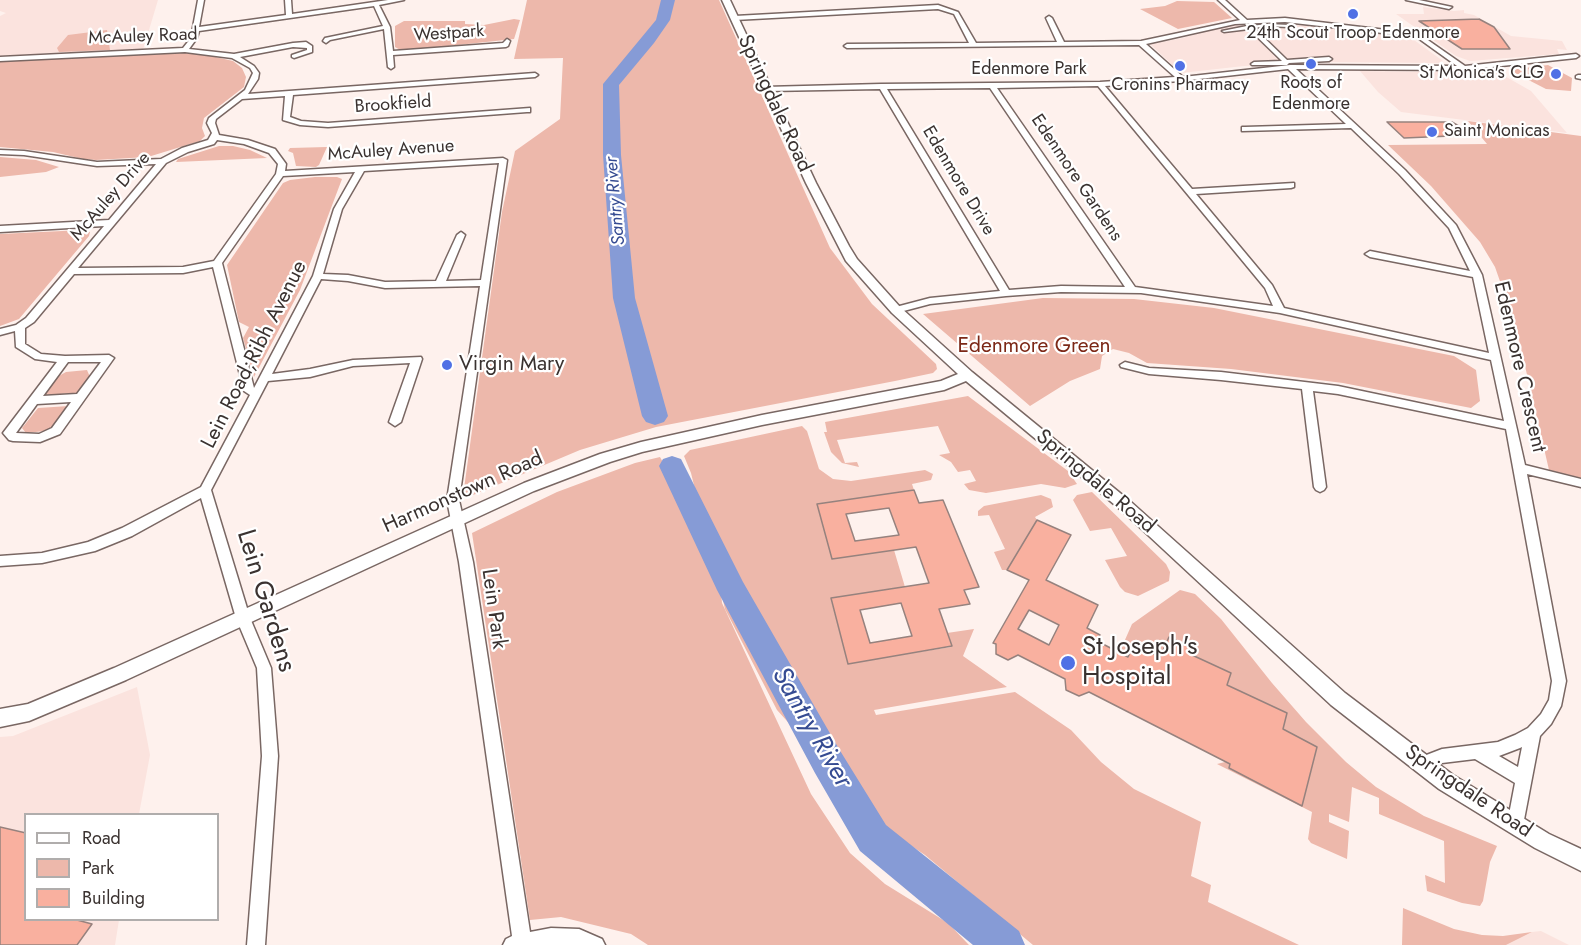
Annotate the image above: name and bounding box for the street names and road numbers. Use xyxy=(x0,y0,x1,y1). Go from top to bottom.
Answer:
street label: Westpark xyxy=(413,21,485,47)
street label: McAuley Road xyxy=(88,24,198,50)
street label: Springdale Road xyxy=(731,31,817,177)
street label: Edenmore Park xyxy=(971,59,1087,81)
street label: Brookfield xyxy=(354,92,432,118)
street label: Edenmore Gardens xyxy=(1026,110,1126,246)
street label: Edenmore Drive xyxy=(917,123,999,239)
street label: McAuley Avenue xyxy=(327,136,455,166)
street label: McAuley Drive xyxy=(67,148,155,246)
street label: Lein Road;Ribh Avenue xyxy=(197,257,313,453)
street label: Edenmore Crescent xyxy=(1487,279,1551,455)
street label: Springdale Road xyxy=(1030,425,1160,539)
street label: Harmonstown Road xyxy=(379,446,547,540)
street label: Lein Gardens xyxy=(229,526,301,676)
street label: Lein Park xyxy=(475,567,511,651)
street label: Springdale Road xyxy=(1399,740,1537,844)

